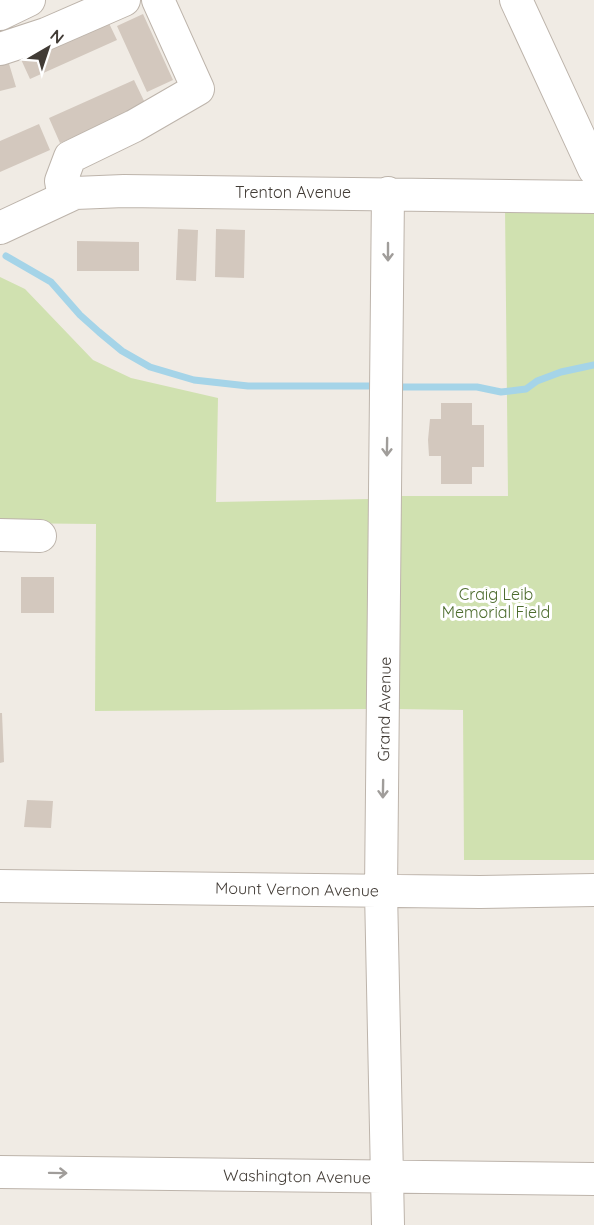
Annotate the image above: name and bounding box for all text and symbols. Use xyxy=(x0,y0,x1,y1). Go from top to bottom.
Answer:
north arrow xyxy=(18,18,78,78)
text: N xyxy=(47,25,68,48)
street label: Trenton Avenue xyxy=(235,182,351,202)
one-way arrow xyxy=(382,241,394,261)
one-way arrow xyxy=(381,436,393,456)
park label: Craig Leib Memorial Field xyxy=(442,584,550,622)
street label: Grand Avenue xyxy=(373,656,395,762)
one-way arrow xyxy=(377,778,388,798)
street label: Mount Vernon Avenue xyxy=(215,878,379,900)
street label: Washington Avenue xyxy=(223,1165,371,1187)
one-way arrow xyxy=(48,1167,68,1179)

